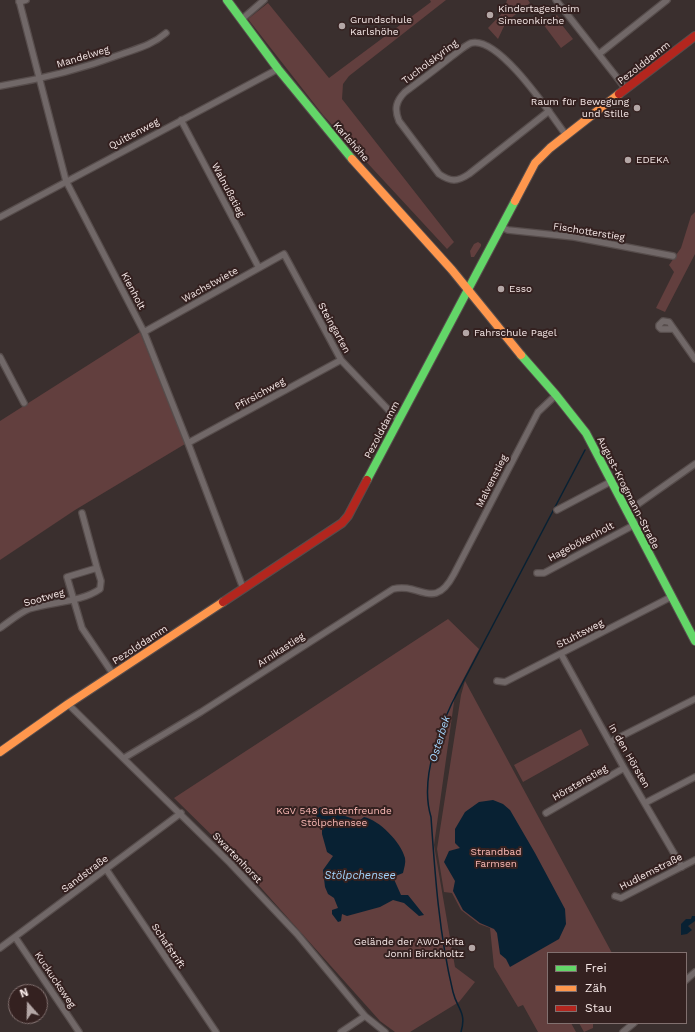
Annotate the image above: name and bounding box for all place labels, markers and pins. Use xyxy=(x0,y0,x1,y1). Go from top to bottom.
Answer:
place label: Kindertagesheim Simeonkirche xyxy=(498,3,580,26)
marker: Kindertagesheim Simeonkirche xyxy=(485,10,495,20)
place label: Grundschule Karlshöhe xyxy=(350,14,412,38)
marker: Grundschule Karlshöhe xyxy=(337,21,347,31)
place label: Raum für Bewegung und Stille xyxy=(531,96,629,120)
marker: Raum für Bewegung und Stille xyxy=(632,103,642,113)
place label: EDEKA xyxy=(636,154,669,166)
marker: EDEKA xyxy=(623,155,633,165)
place label: Esso xyxy=(509,283,532,295)
marker: Esso xyxy=(496,284,506,294)
place label: Fahrschule Pagel xyxy=(474,327,557,339)
marker: Fahrschule Pagel xyxy=(461,328,471,338)
place label: Gelände der AWO-Kita Jonni Birckholtz xyxy=(354,936,464,960)
marker: Gelände der AWO-Kita Jonni Birckholtz xyxy=(467,943,477,953)

